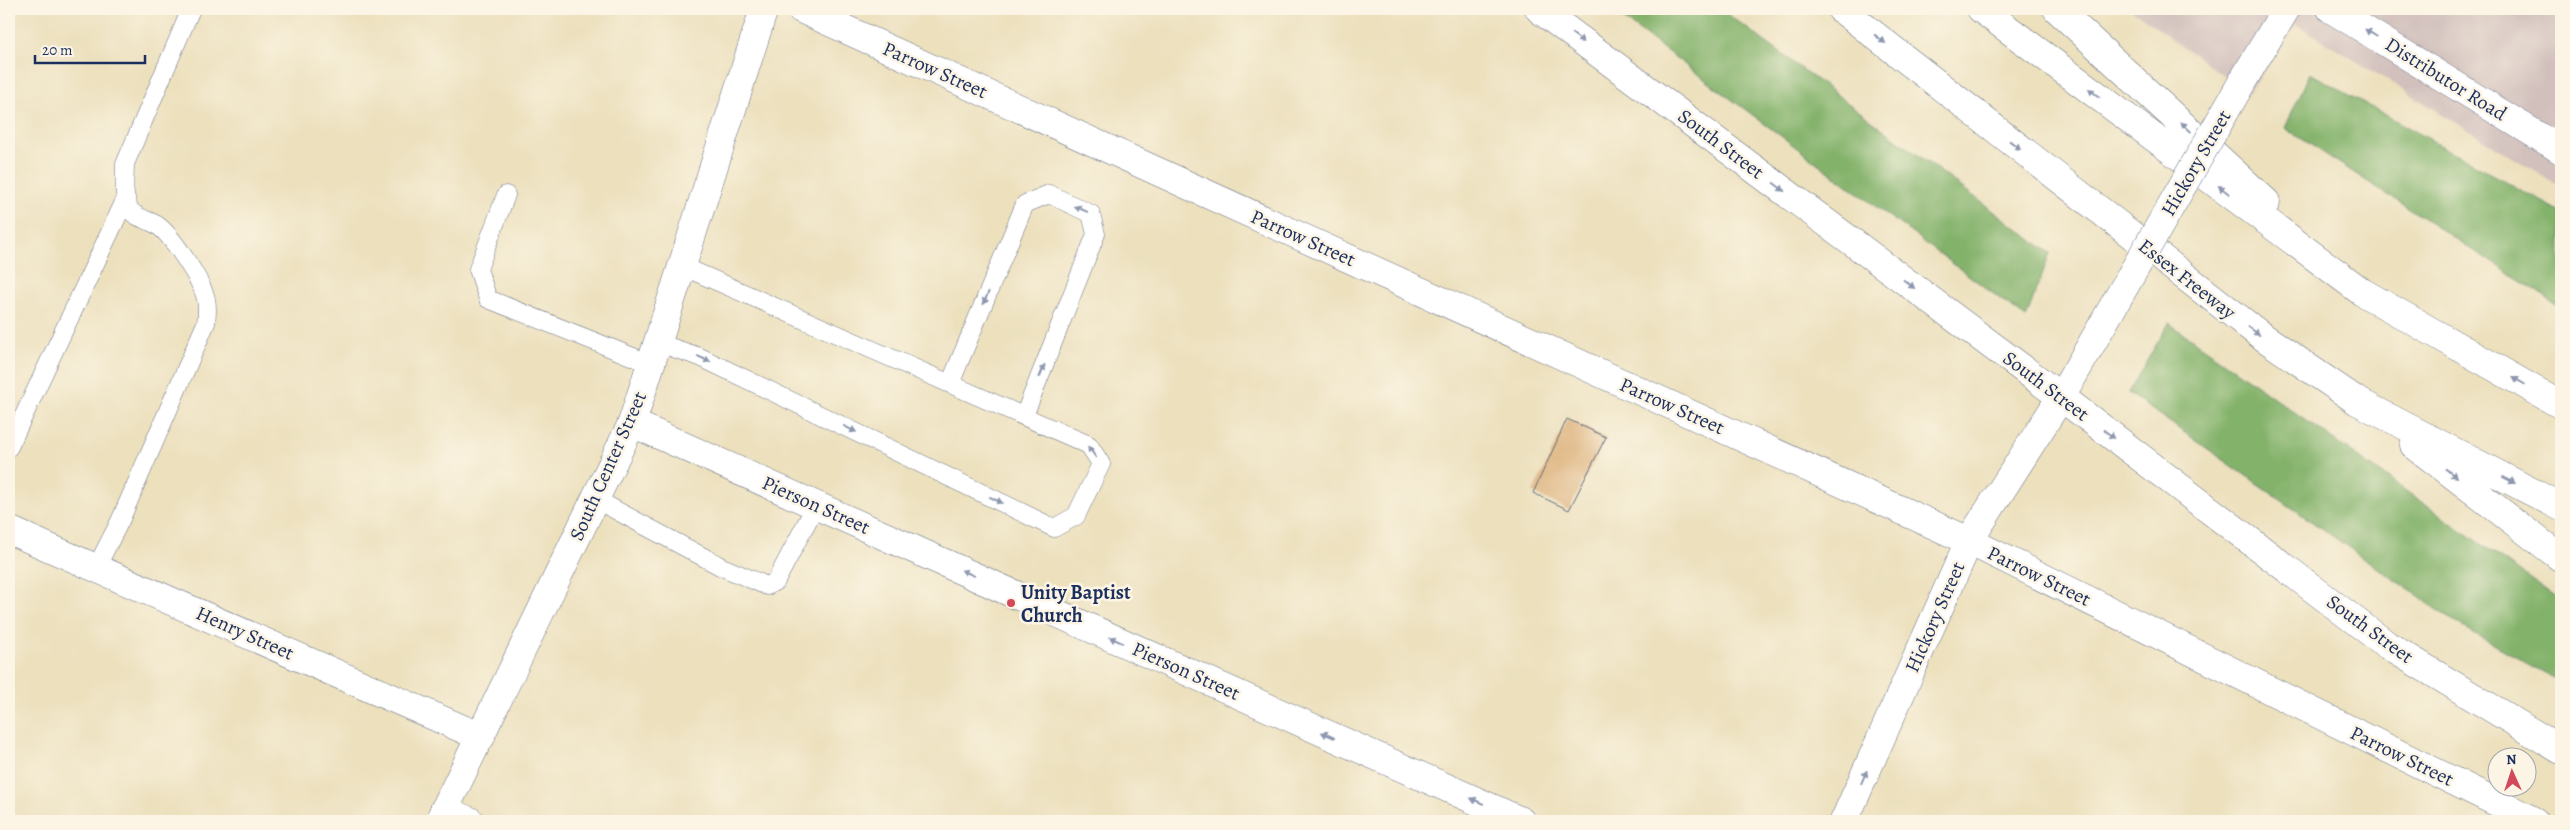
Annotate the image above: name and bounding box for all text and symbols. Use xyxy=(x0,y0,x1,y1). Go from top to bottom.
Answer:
one-way arrow xyxy=(2364,28,2377,38)
street label: Distributor Road xyxy=(2380,31,2512,127)
scale bar xyxy=(35,32,145,64)
one-way arrow xyxy=(1571,33,1585,43)
one-way arrow xyxy=(1873,33,1886,44)
street label: Parrow Street xyxy=(878,35,992,105)
text: 20 m xyxy=(42,40,73,60)
one-way arrow xyxy=(2088,87,2101,98)
street label: South Street xyxy=(1672,103,1770,186)
street label: Hickory Street xyxy=(2155,105,2238,221)
one-way arrow xyxy=(2180,121,2192,133)
one-way arrow xyxy=(2008,139,2021,150)
one-way arrow xyxy=(1772,182,1786,192)
one-way arrow xyxy=(2218,184,2231,195)
street label: Parrow Street xyxy=(1246,203,1360,273)
one-way arrow xyxy=(1074,205,1088,213)
street label: Essex Freeway xyxy=(2133,232,2242,326)
one-way arrow xyxy=(1902,279,1916,289)
one-way arrow xyxy=(982,290,989,305)
one-way arrow xyxy=(2247,325,2260,336)
street label: South Street xyxy=(1997,345,2095,428)
one-way arrow xyxy=(697,355,711,363)
one-way arrow xyxy=(1038,364,1046,378)
street label: Parrow Street xyxy=(1615,371,1729,441)
one-way arrow xyxy=(2511,377,2526,385)
street label: South Center Street xyxy=(563,387,653,545)
one-way arrow xyxy=(843,425,857,433)
one-way arrow xyxy=(2102,428,2115,439)
one-way arrow xyxy=(1087,445,1097,459)
one-way arrow xyxy=(2444,468,2457,479)
street label: Pierson Street xyxy=(758,469,874,541)
one-way arrow xyxy=(2502,476,2517,484)
one-way arrow xyxy=(989,496,1003,504)
street label: Parrow Street xyxy=(1983,539,2096,613)
street label: Hickory Street xyxy=(1899,557,1972,677)
one-way arrow xyxy=(961,569,975,577)
place label: Unity Baptist Church xyxy=(1021,579,1131,629)
street label: South Street xyxy=(2321,588,2419,670)
marker: Unity Baptist Church xyxy=(1005,597,1017,609)
street label: Henry Street xyxy=(192,599,299,667)
one-way arrow xyxy=(1109,635,1123,643)
street label: Pierson Street xyxy=(1128,635,1244,707)
street label: Parrow Street xyxy=(2346,719,2459,793)
one-way arrow xyxy=(1321,730,1335,738)
north arrow xyxy=(2488,748,2538,798)
text: N xyxy=(2506,750,2517,769)
one-way arrow xyxy=(1860,770,1868,784)
one-way arrow xyxy=(1470,797,1484,805)

